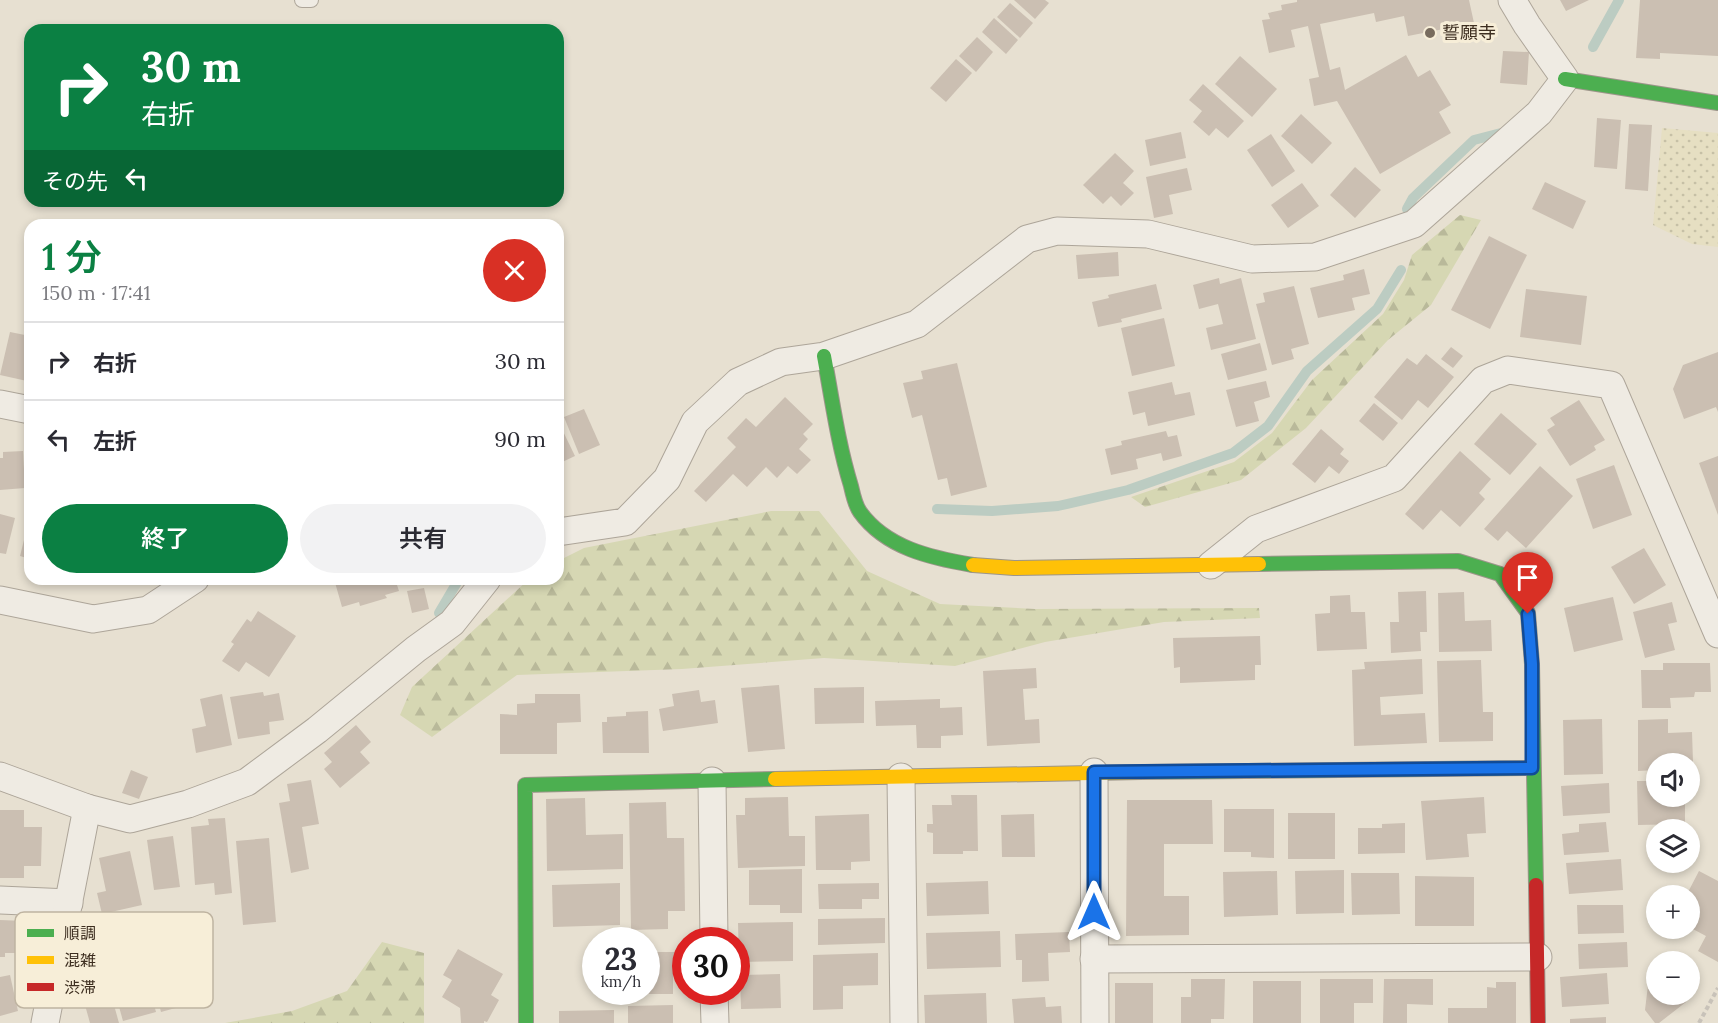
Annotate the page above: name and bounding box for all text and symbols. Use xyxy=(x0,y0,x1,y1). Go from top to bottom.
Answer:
place label: 誓願寺 xyxy=(1442,21,1496,44)
marker: 誓願寺 xyxy=(1423,26,1437,40)
text: 30 m xyxy=(141,40,241,94)
icon: right xyxy=(42,48,120,126)
text: 右折 xyxy=(141,97,195,131)
icon: left xyxy=(120,162,153,195)
text: その先 xyxy=(42,167,108,195)
text: 1 分 xyxy=(42,234,102,280)
button: close xyxy=(483,239,546,302)
text: 150 m · 17:41 xyxy=(42,280,151,305)
icon: right xyxy=(42,345,75,378)
text: 30 m xyxy=(495,347,546,375)
text: 右折 xyxy=(93,349,137,377)
icon: left xyxy=(42,423,75,456)
text: 90 m xyxy=(494,425,546,453)
text: 左折 xyxy=(93,427,137,455)
button: 終了 xyxy=(42,504,288,573)
button: 共有 xyxy=(300,504,546,573)
pin xyxy=(1502,552,1553,614)
icon: arrive xyxy=(1511,561,1544,594)
map controls xyxy=(1646,753,1700,1005)
button: sound xyxy=(1646,753,1700,807)
button: layers xyxy=(1646,819,1700,873)
position arrow xyxy=(1062,880,1126,944)
button: + xyxy=(1646,885,1700,939)
legend xyxy=(15,912,213,1008)
text: 順調 xyxy=(64,923,96,943)
speed limit sign: 30 xyxy=(672,927,750,1005)
text: 23 xyxy=(605,940,637,978)
text: 混雑 xyxy=(64,950,96,970)
button: − xyxy=(1646,951,1700,1005)
text: km/h xyxy=(601,972,641,991)
text: 渋滞 xyxy=(64,977,96,997)

